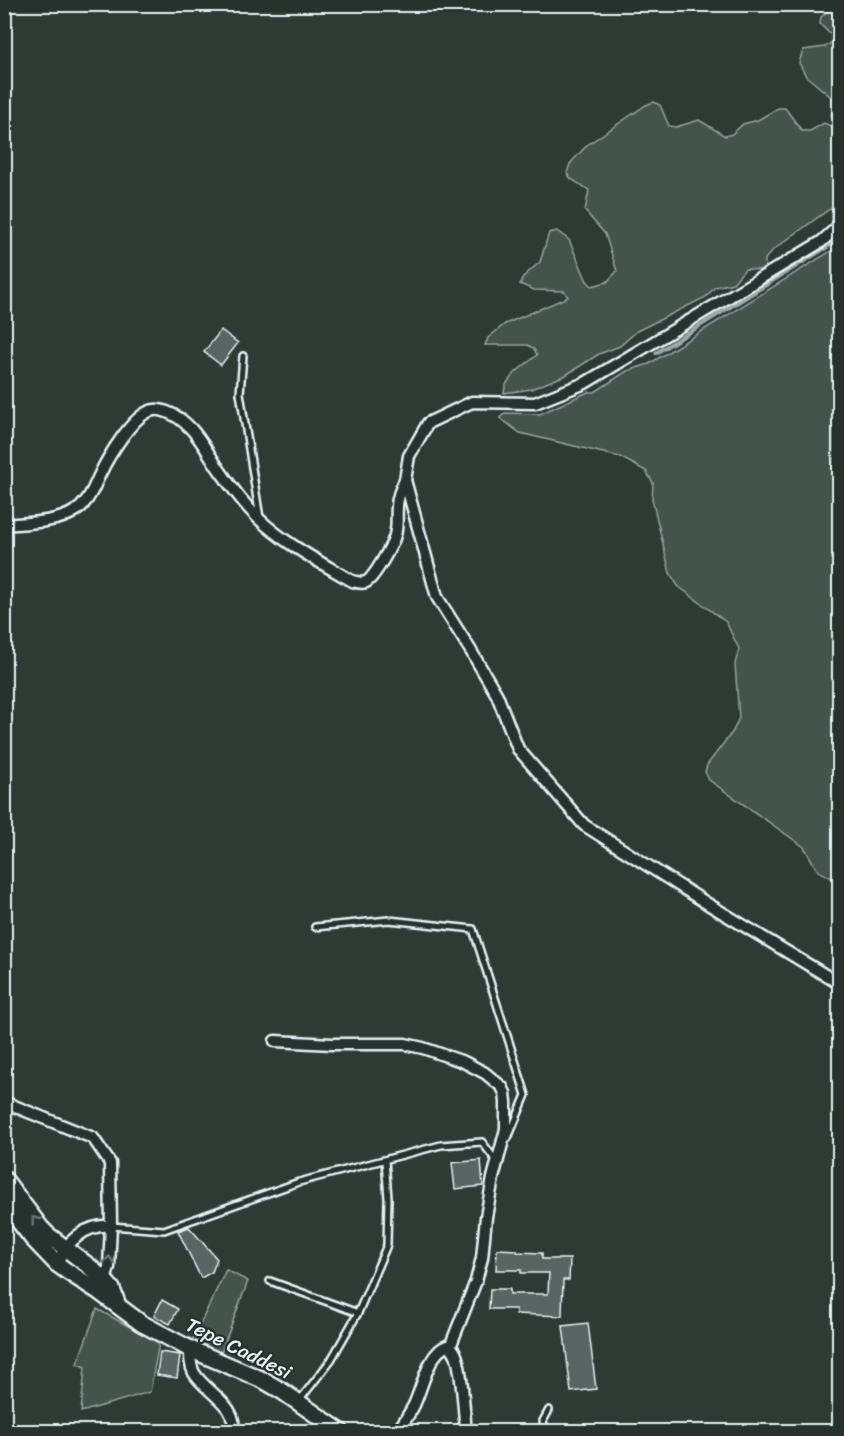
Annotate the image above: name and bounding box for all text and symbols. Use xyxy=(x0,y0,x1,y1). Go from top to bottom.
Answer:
one-way arrow xyxy=(32,1216,43,1227)
one-way arrow xyxy=(102,1255,115,1264)
street label: Tepe Caddesi xyxy=(180,1308,299,1390)

